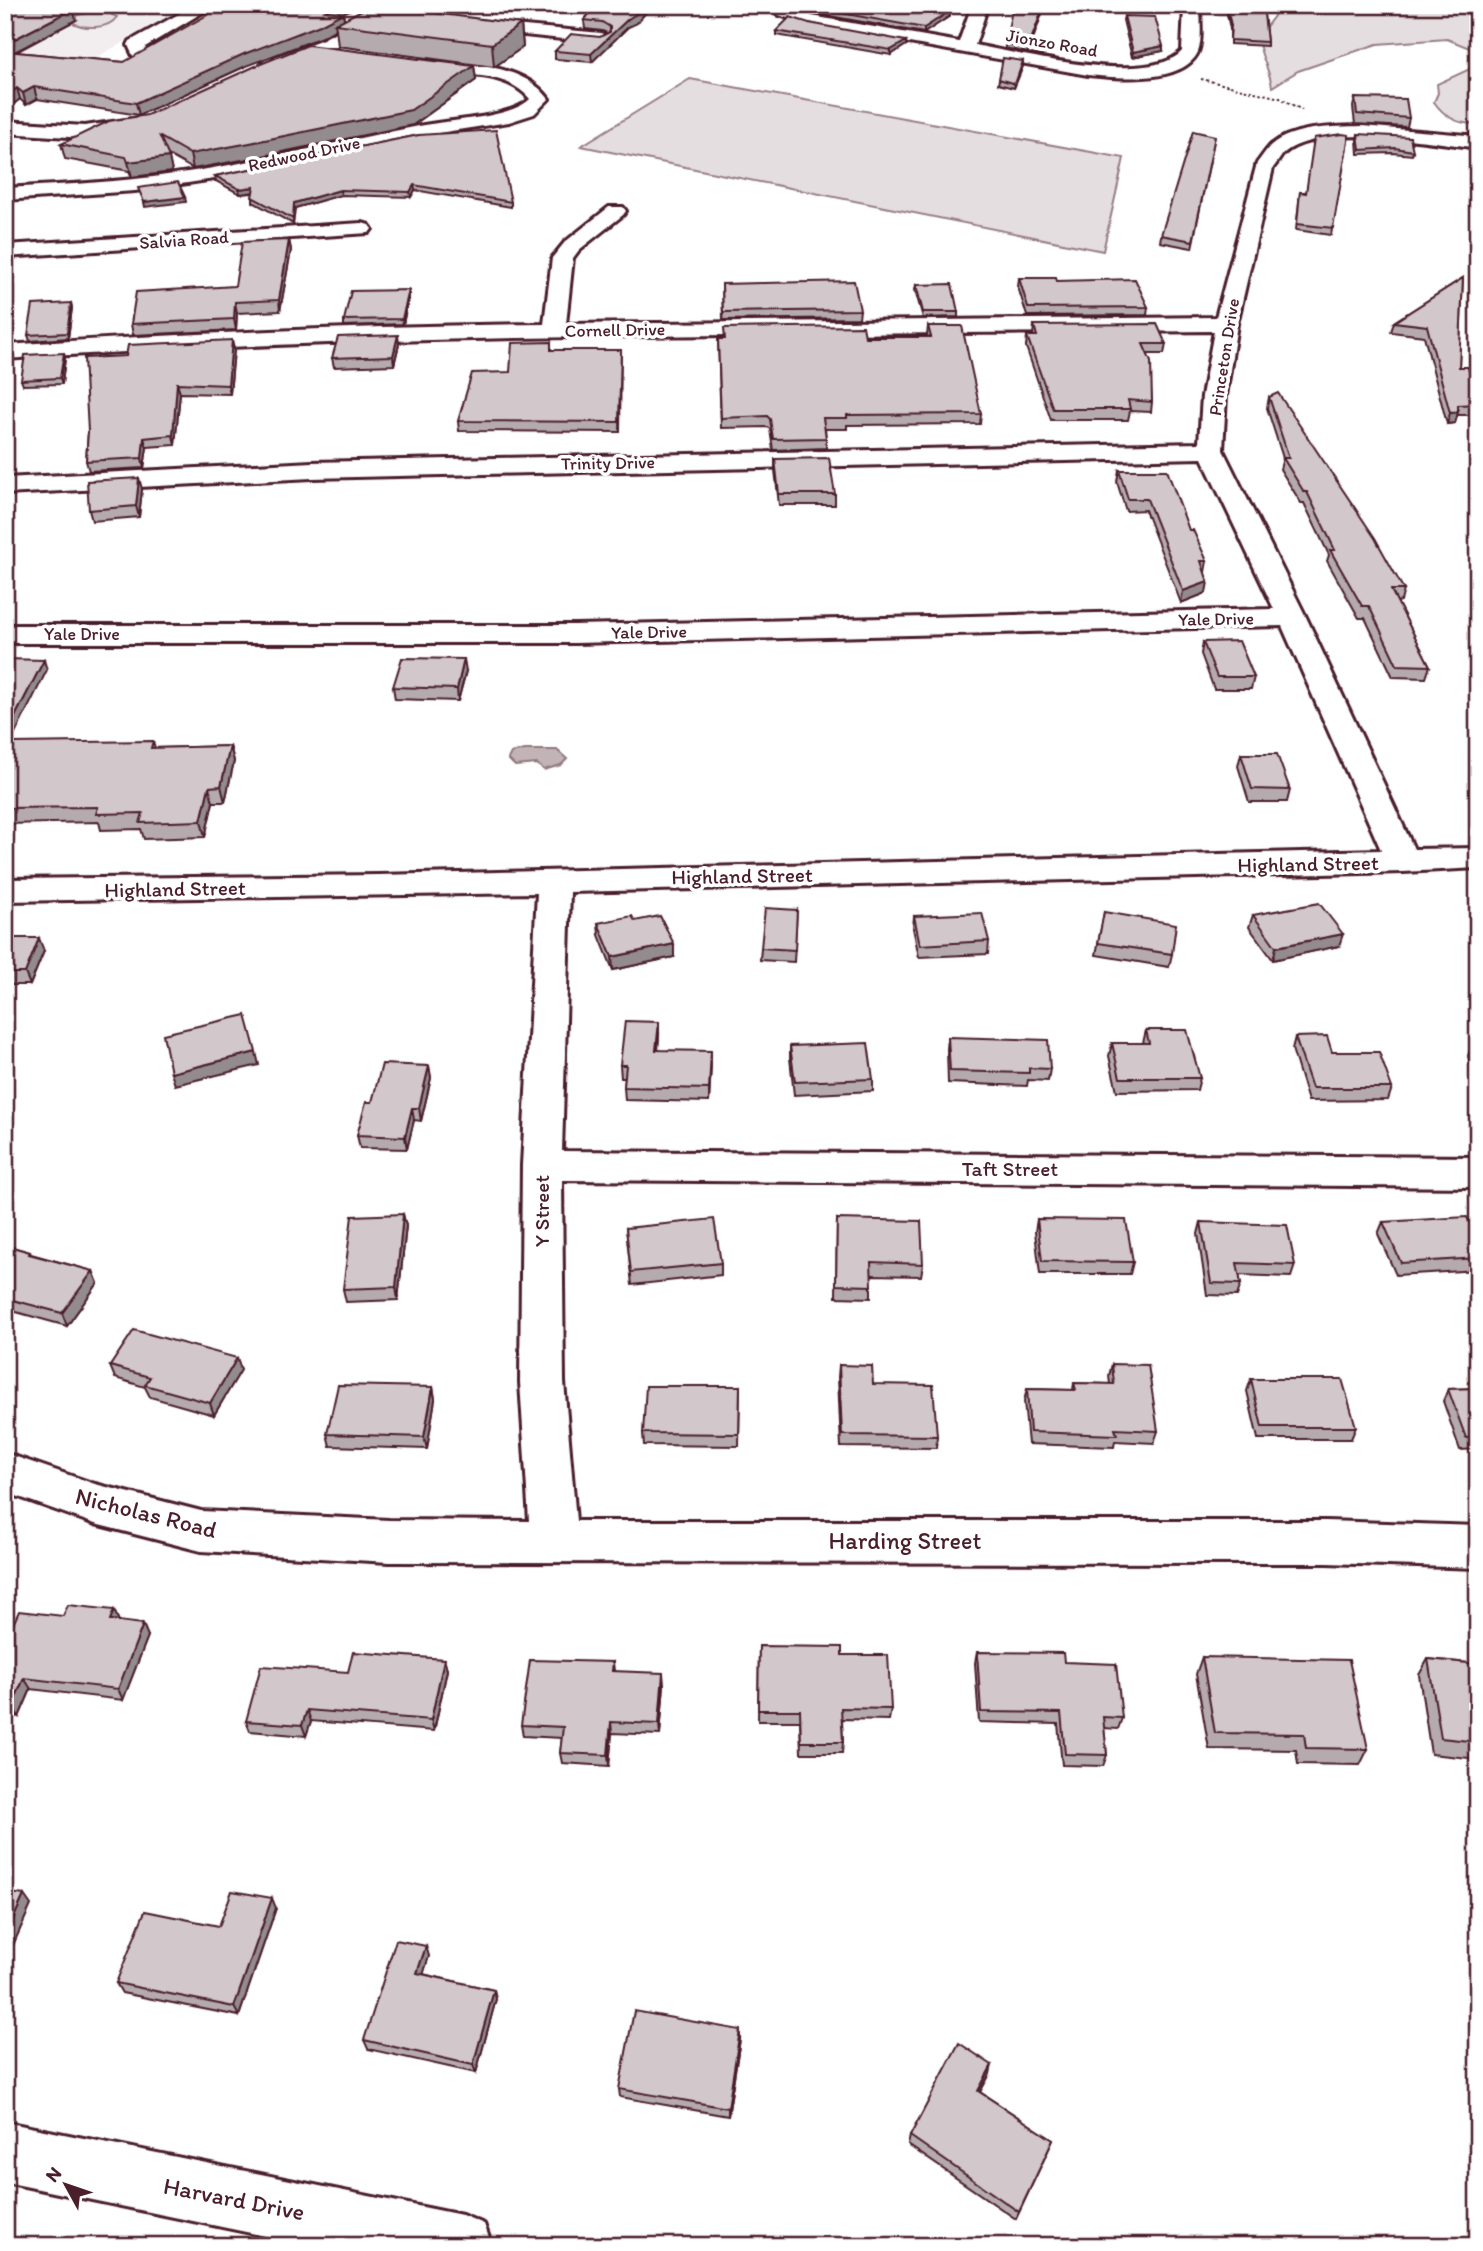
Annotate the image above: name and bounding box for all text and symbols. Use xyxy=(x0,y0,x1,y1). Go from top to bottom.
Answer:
street label: Jionzo Road xyxy=(1004,24,1100,62)
street label: Redwood Drive xyxy=(246,131,362,177)
street label: Salvia Road xyxy=(138,226,230,254)
street label: Princeton Drive xyxy=(1204,297,1244,417)
street label: Cornell Drive xyxy=(565,318,665,342)
street label: Trinity Drive xyxy=(561,451,655,475)
street label: Yale Drive xyxy=(1178,607,1254,631)
street label: Yale Drive xyxy=(611,620,687,644)
street label: Yale Drive xyxy=(44,623,120,645)
street label: Highland Street xyxy=(1237,850,1379,877)
street label: Highland Street xyxy=(671,862,813,889)
street label: Highland Street xyxy=(104,875,246,902)
street label: Taft Street xyxy=(962,1156,1058,1181)
street label: Y Street xyxy=(529,1175,554,1247)
street label: Nicholas Road xyxy=(72,1481,220,1544)
street label: Harding Street xyxy=(829,1526,981,1555)
north arrow xyxy=(32,2150,102,2220)
text: N xyxy=(40,2162,66,2187)
street label: Harvard Drive xyxy=(161,2171,307,2226)

